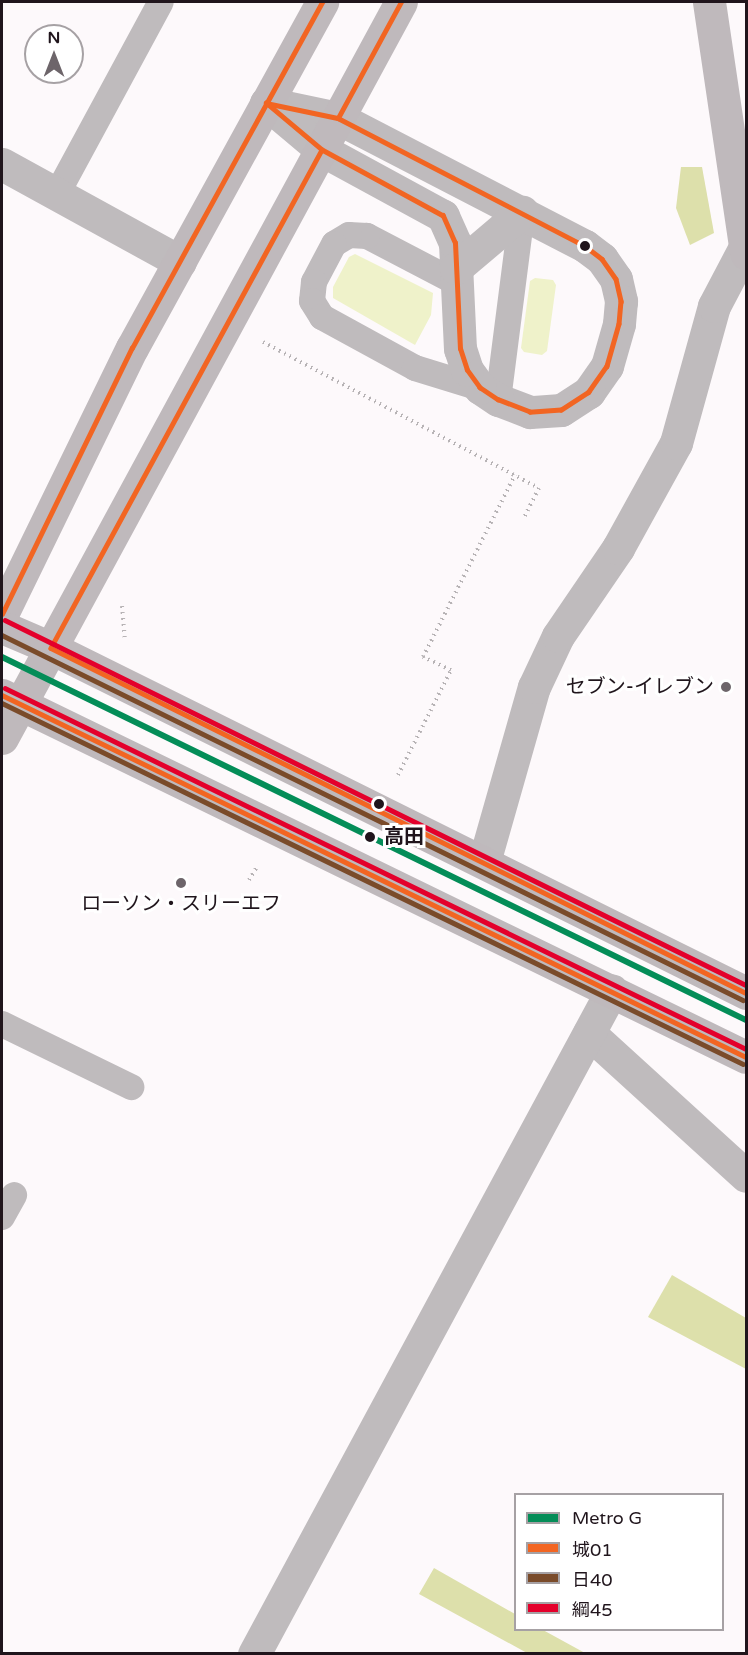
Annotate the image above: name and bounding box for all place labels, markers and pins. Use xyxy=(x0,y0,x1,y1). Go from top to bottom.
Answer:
unlabelled marker xyxy=(579,240,591,252)
place label: セブン-イレブン xyxy=(566,675,714,699)
marker: セブン-イレブン xyxy=(719,680,733,694)
unlabelled marker xyxy=(373,798,385,810)
place label: 高田 xyxy=(384,825,424,849)
marker: 高田 xyxy=(361,828,379,846)
marker: ローソン・スリーエフ xyxy=(174,876,188,890)
place label: ローソン・スリーエフ xyxy=(81,892,281,916)

